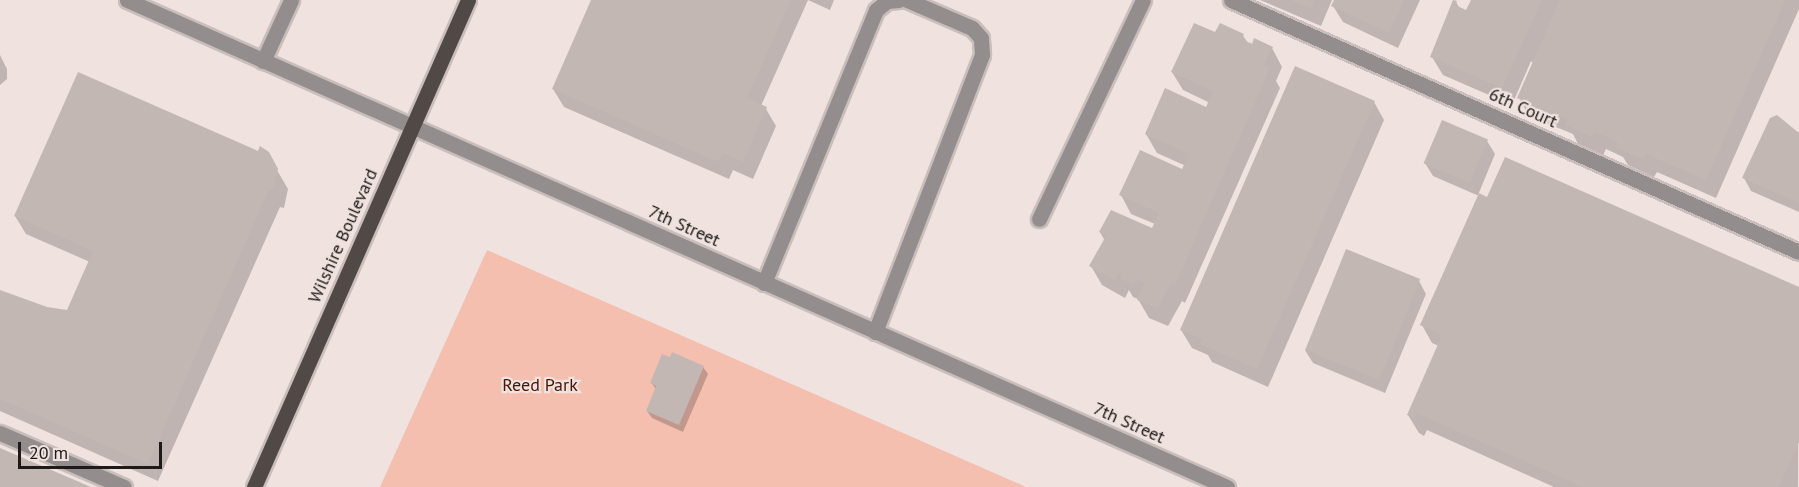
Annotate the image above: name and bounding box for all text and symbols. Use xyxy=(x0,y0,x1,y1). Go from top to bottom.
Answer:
street label: 6th Court xyxy=(1486,83,1560,133)
street label: Wilshire Boulevard xyxy=(304,166,382,306)
street label: 7th Street xyxy=(645,201,723,251)
park label: Reed Park xyxy=(502,374,578,396)
street label: 7th Street xyxy=(1090,398,1168,448)
scale bar xyxy=(21,430,165,468)
text: 20 m xyxy=(29,441,68,464)

